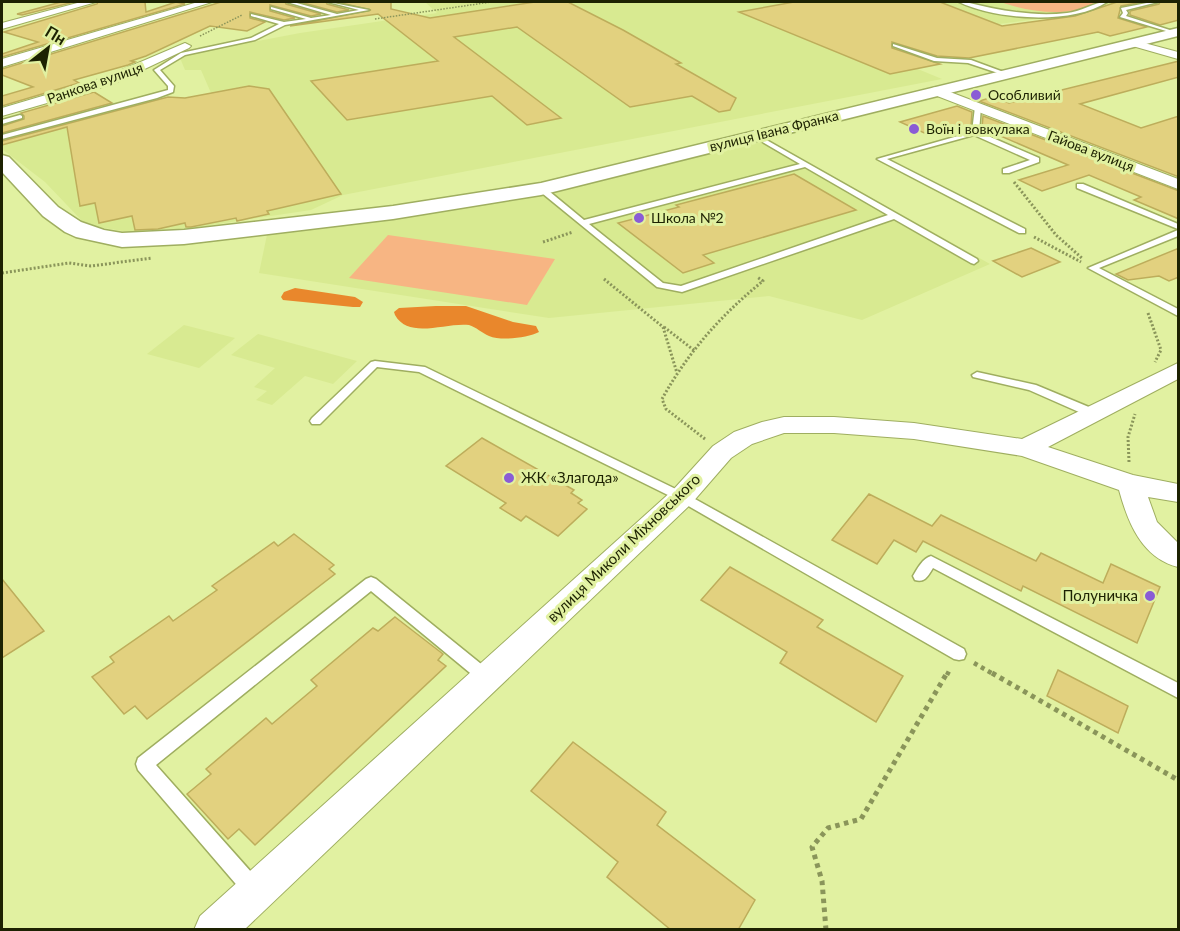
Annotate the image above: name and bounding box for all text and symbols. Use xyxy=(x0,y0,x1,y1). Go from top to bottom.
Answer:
north arrow xyxy=(18,18,78,78)
text: Пн xyxy=(42,21,70,48)
street label: Ранкова вулиця xyxy=(45,58,145,107)
place label: Особливий xyxy=(988,86,1061,103)
marker: Особливий xyxy=(969,88,983,102)
street label: вулиця Івана Франка xyxy=(708,106,840,155)
place label: Воїн і вовкулака xyxy=(926,120,1030,137)
marker: Воїн і вовкулака xyxy=(907,122,921,136)
street label: Гайова вулиця xyxy=(1046,126,1137,175)
place label: Школа №2 xyxy=(651,209,724,226)
marker: Школа №2 xyxy=(632,211,646,225)
place label: ЖК «Злагода» xyxy=(521,468,619,486)
street label: вулиця Миколи Міхновського xyxy=(543,469,703,625)
marker: ЖК «Злагода» xyxy=(502,471,516,485)
place label: Полуничка xyxy=(1062,586,1138,604)
marker: Полуничка xyxy=(1143,589,1157,603)

